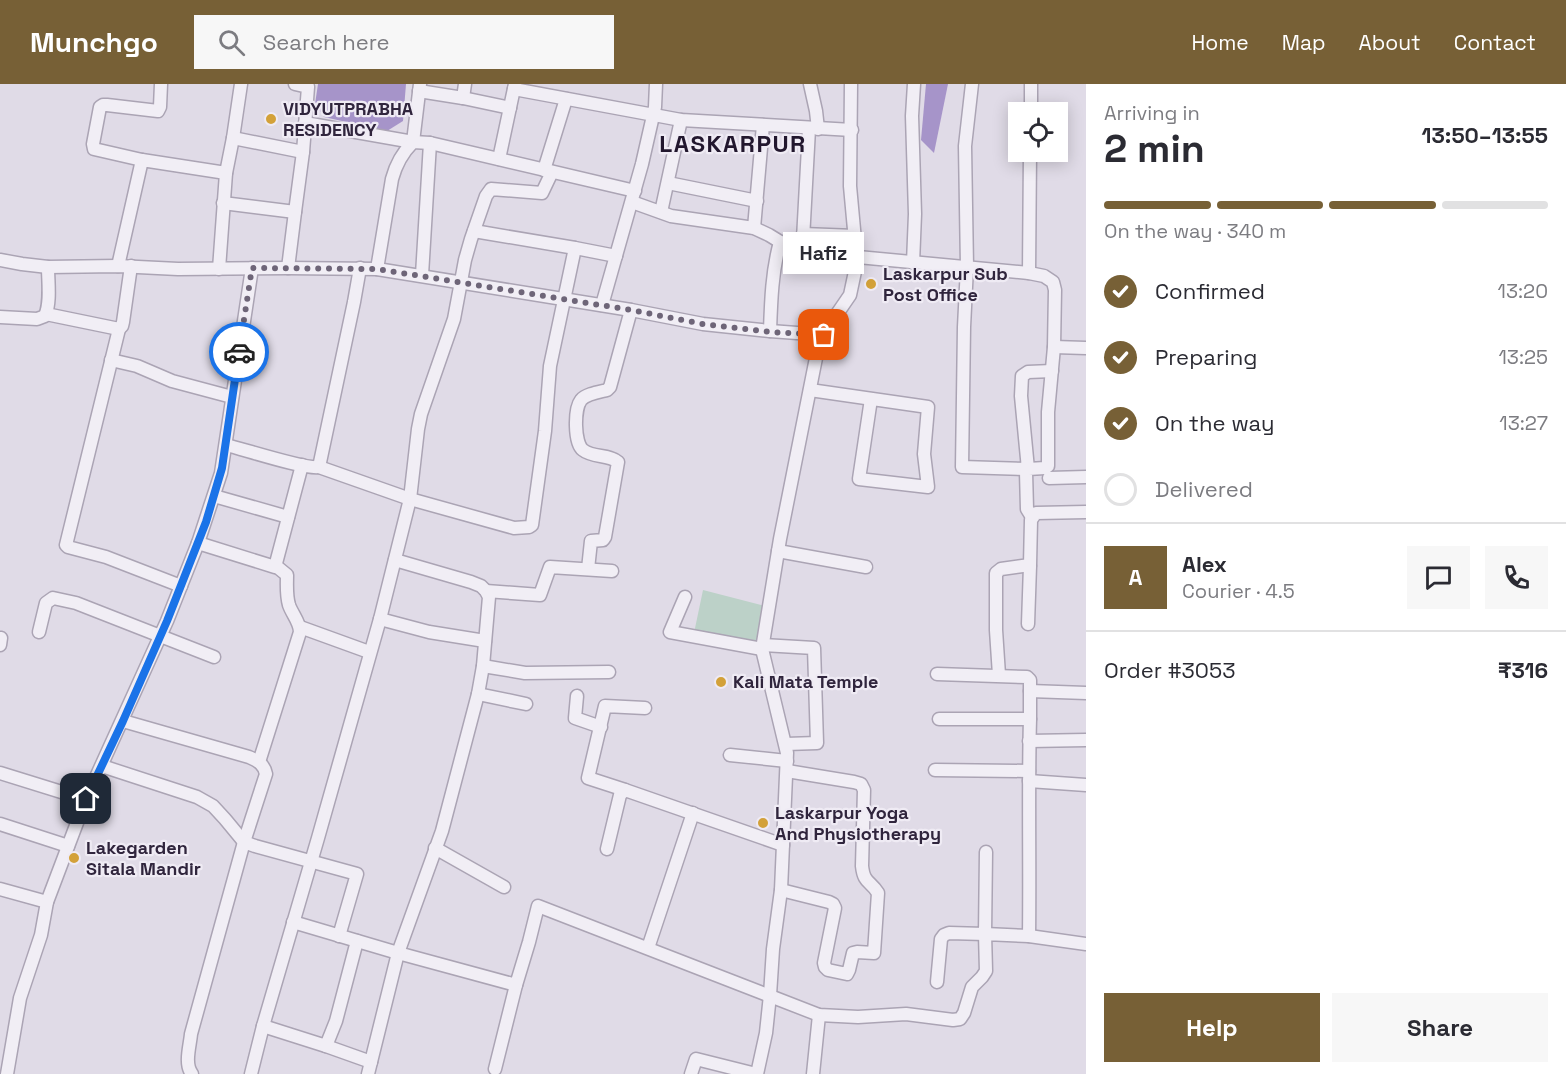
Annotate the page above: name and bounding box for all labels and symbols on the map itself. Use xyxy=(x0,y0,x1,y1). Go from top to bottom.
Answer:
place label: VIDYUTPRABHA RESIDENCY xyxy=(283,97,414,141)
marker: VIDYUTPRABHA RESIDENCY xyxy=(264,112,278,126)
district label: LASKARPUR xyxy=(659,128,807,159)
callout: Hafiz xyxy=(784,233,864,275)
place label: Laskarpur Sub Post Office xyxy=(883,262,1008,306)
marker: Laskarpur Sub Post Office xyxy=(864,277,878,291)
pin xyxy=(798,309,849,360)
courier xyxy=(209,322,269,382)
place label: Kali Mata Temple xyxy=(733,670,878,693)
marker: Kali Mata Temple xyxy=(714,675,728,689)
pin xyxy=(60,773,111,824)
place label: Laskarpur Yoga And Physiotherapy xyxy=(775,801,941,845)
marker: Laskarpur Yoga And Physiotherapy xyxy=(756,816,770,830)
place label: Lakegarden Sitala Mandir xyxy=(86,836,201,880)
marker: Lakegarden Sitala Mandir xyxy=(67,851,81,865)

